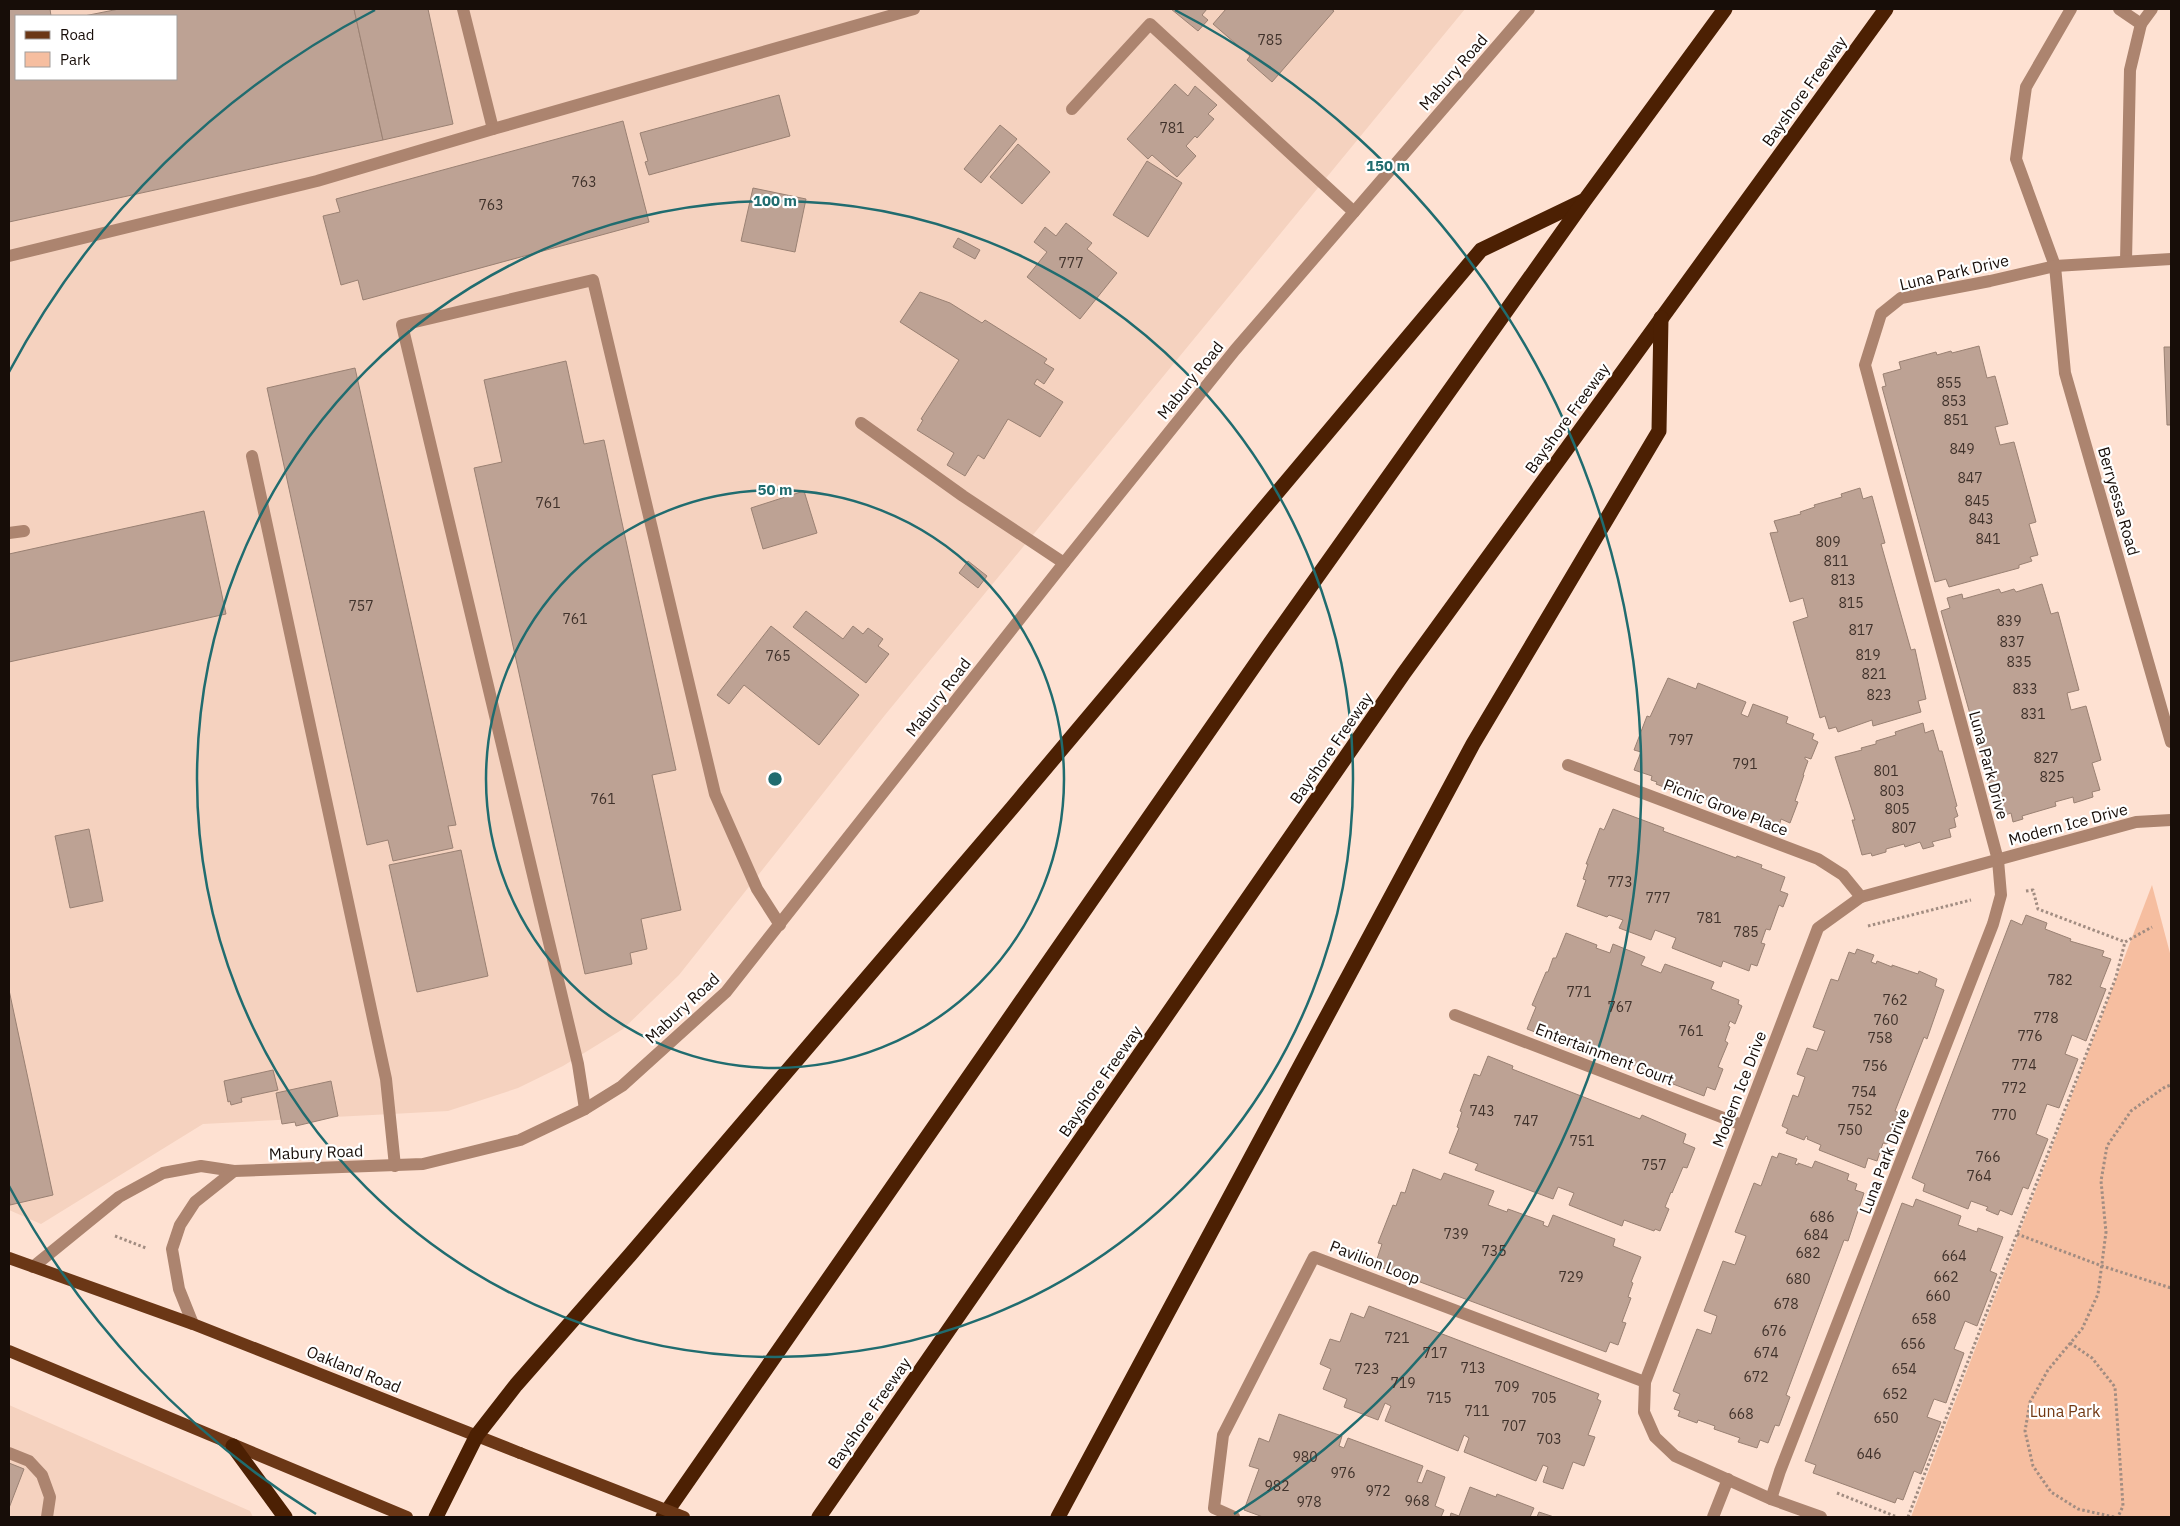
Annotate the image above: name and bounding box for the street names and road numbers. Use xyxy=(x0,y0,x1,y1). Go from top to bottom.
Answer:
street label: Mabury Road xyxy=(1414,30,1492,114)
street label: Bayshore Freeway xyxy=(1757,32,1851,150)
street label: Luna Park Drive xyxy=(1897,250,2011,294)
street label: Mabury Road xyxy=(1152,337,1228,423)
street label: Bayshore Freeway xyxy=(1520,359,1614,477)
street label: Berryessa Road xyxy=(2094,444,2144,558)
street label: Mabury Road xyxy=(901,654,975,740)
street label: Bayshore Freeway xyxy=(1285,688,1377,808)
street label: Luna Park Drive xyxy=(1965,708,2013,822)
street label: Picnic Grove Place xyxy=(1661,774,1791,840)
street label: Modern Ice Drive xyxy=(2006,798,2130,850)
street label: Mabury Road xyxy=(641,968,723,1048)
street label: Entertainment Court xyxy=(1533,1018,1677,1090)
street label: Bayshore Freeway xyxy=(1054,1021,1146,1141)
street label: Modern Ice Drive xyxy=(1708,1028,1770,1150)
street label: Luna Park Drive xyxy=(1855,1105,1913,1217)
street label: Mabury Road xyxy=(268,1140,364,1164)
street label: Pavilion Loop xyxy=(1327,1236,1423,1288)
street label: Oakland Road xyxy=(304,1341,404,1397)
street label: Bayshore Freeway xyxy=(823,1353,915,1473)

